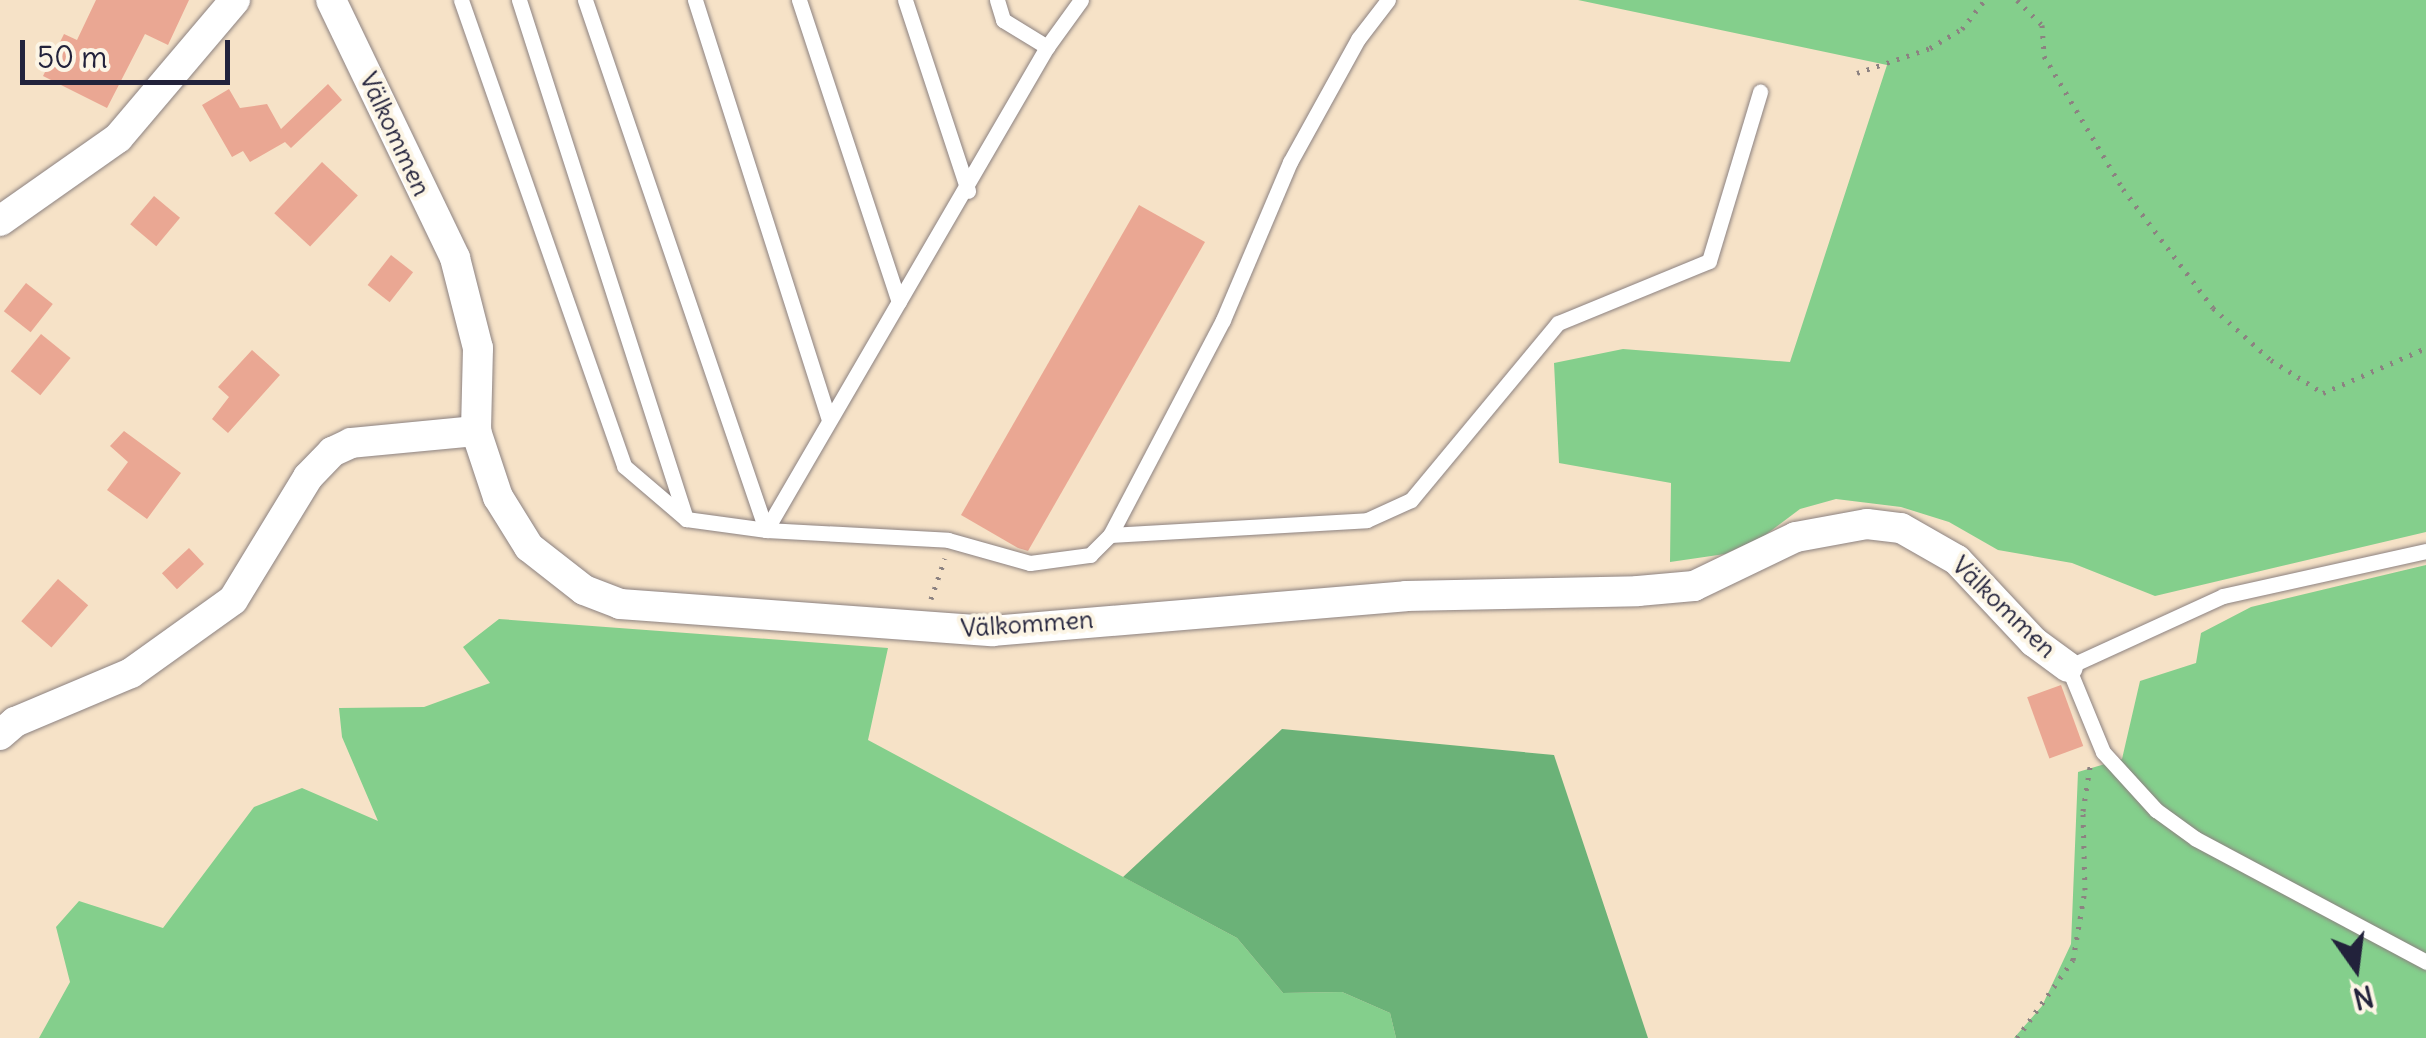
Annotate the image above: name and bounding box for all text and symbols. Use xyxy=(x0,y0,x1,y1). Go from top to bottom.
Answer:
scale bar xyxy=(25,20,235,82)
text: 50 m xyxy=(37,38,107,76)
street label: Välkommen xyxy=(353,67,437,201)
street label: Välkommen xyxy=(1946,550,2062,664)
street label: Välkommen xyxy=(960,604,1094,644)
north arrow xyxy=(2306,918,2406,1018)
text: N xyxy=(2350,977,2377,1017)

